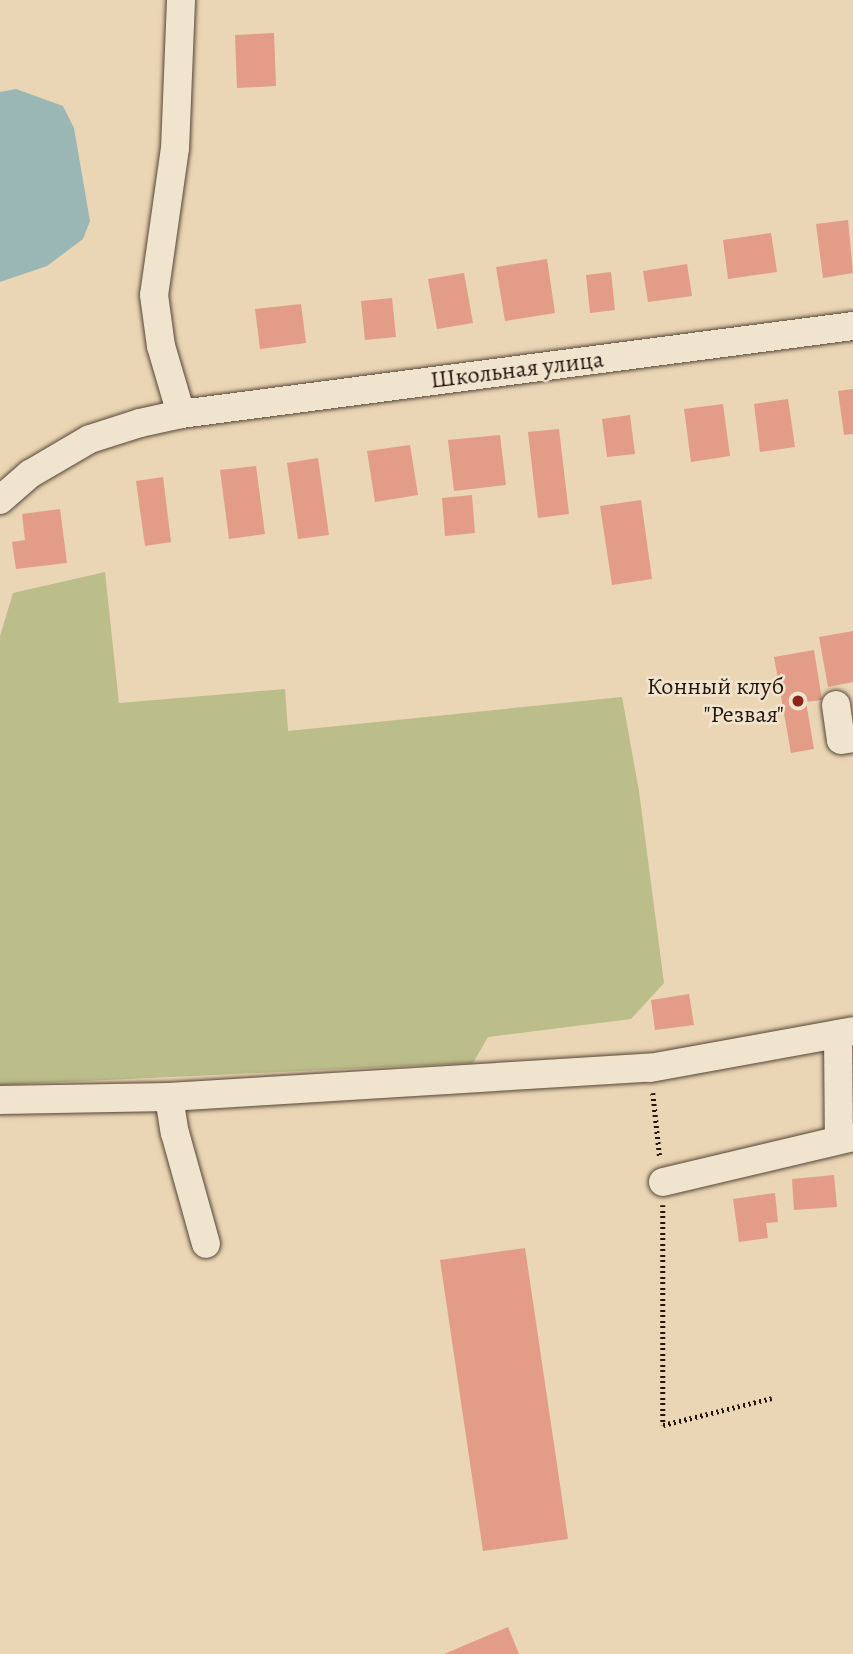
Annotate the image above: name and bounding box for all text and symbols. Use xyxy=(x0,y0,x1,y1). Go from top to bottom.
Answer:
street label: Школьная улица xyxy=(429,345,605,395)
place label: Конный клуб "Резвая" xyxy=(647,673,784,729)
marker: Конный клуб "Резвая" xyxy=(790,693,806,709)

